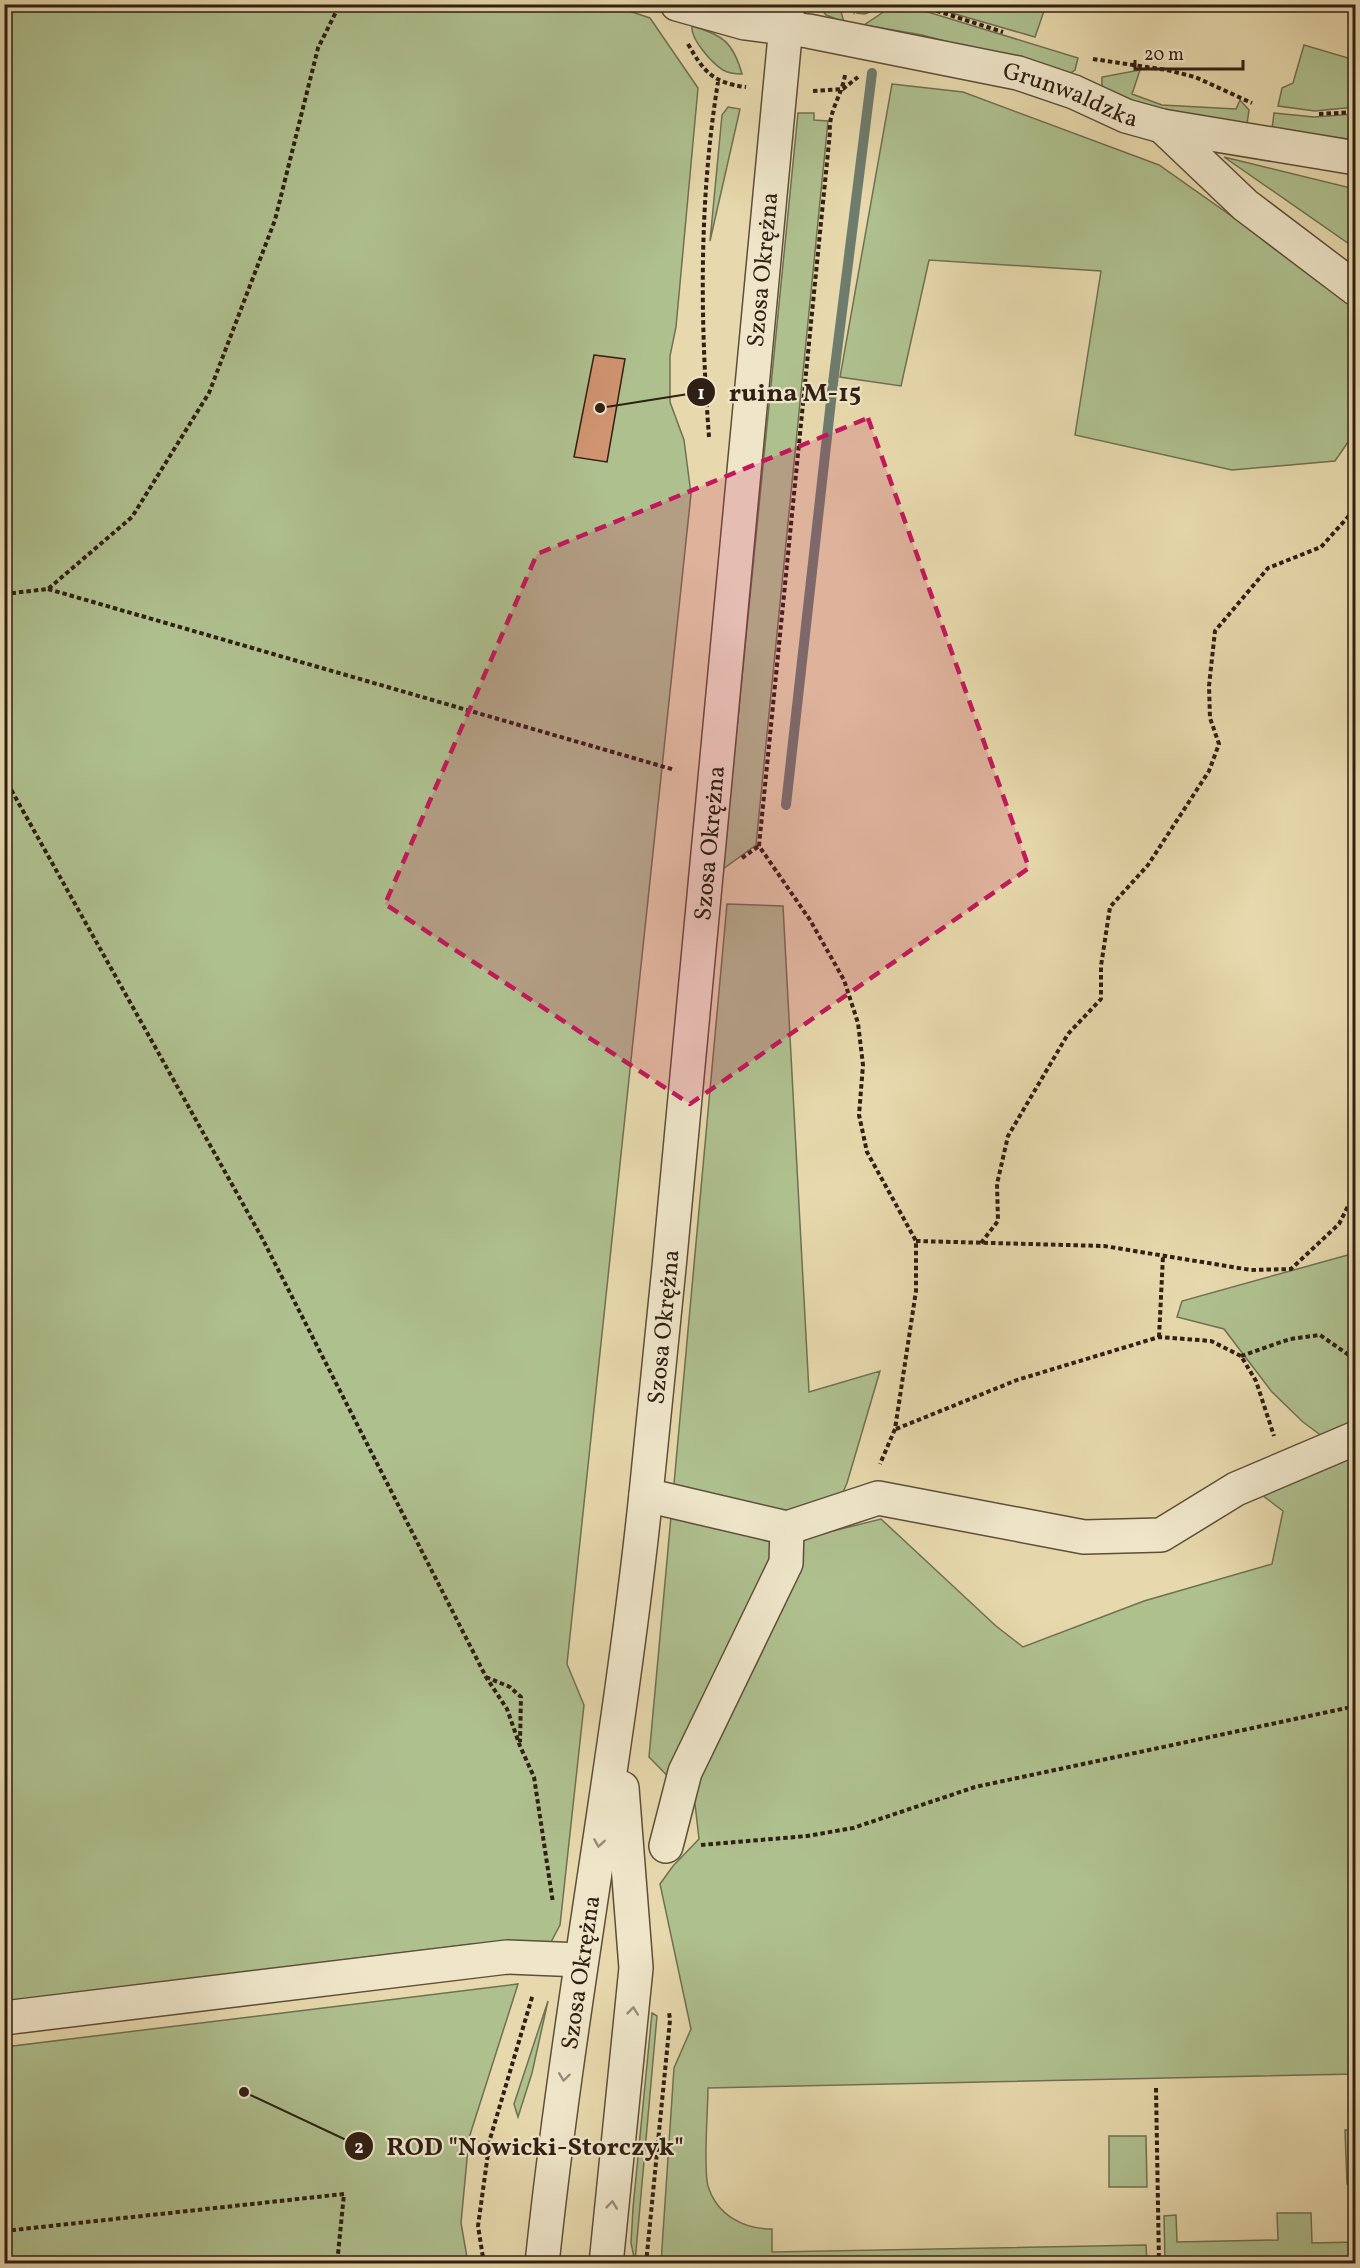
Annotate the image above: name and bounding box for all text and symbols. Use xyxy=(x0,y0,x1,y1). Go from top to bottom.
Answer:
scale bar xyxy=(1135,33,1243,71)
text: 20 m xyxy=(1144,43,1184,68)
street label: Grunwaldzka xyxy=(1000,55,1141,137)
street label: Szosa Okrężna xyxy=(740,191,788,349)
callout: ruina M-15 xyxy=(686,370,873,414)
text: ruina M-15 xyxy=(729,376,861,412)
text: 1 xyxy=(697,382,705,407)
street label: Szosa Okrężna xyxy=(687,764,735,922)
street label: Szosa Okrężna xyxy=(640,1248,690,1406)
one-way arrow xyxy=(593,1838,605,1847)
street label: Szosa Okrężna xyxy=(554,1893,610,2052)
one-way arrow xyxy=(627,2007,639,2016)
one-way arrow xyxy=(558,2073,571,2082)
callout: ROD "Nowicki-Storczyk" xyxy=(344,2124,695,2168)
text: ROD "Nowicki-Storczyk" xyxy=(386,2130,684,2166)
text: 2 xyxy=(354,2136,364,2161)
one-way arrow xyxy=(605,2201,618,2210)

